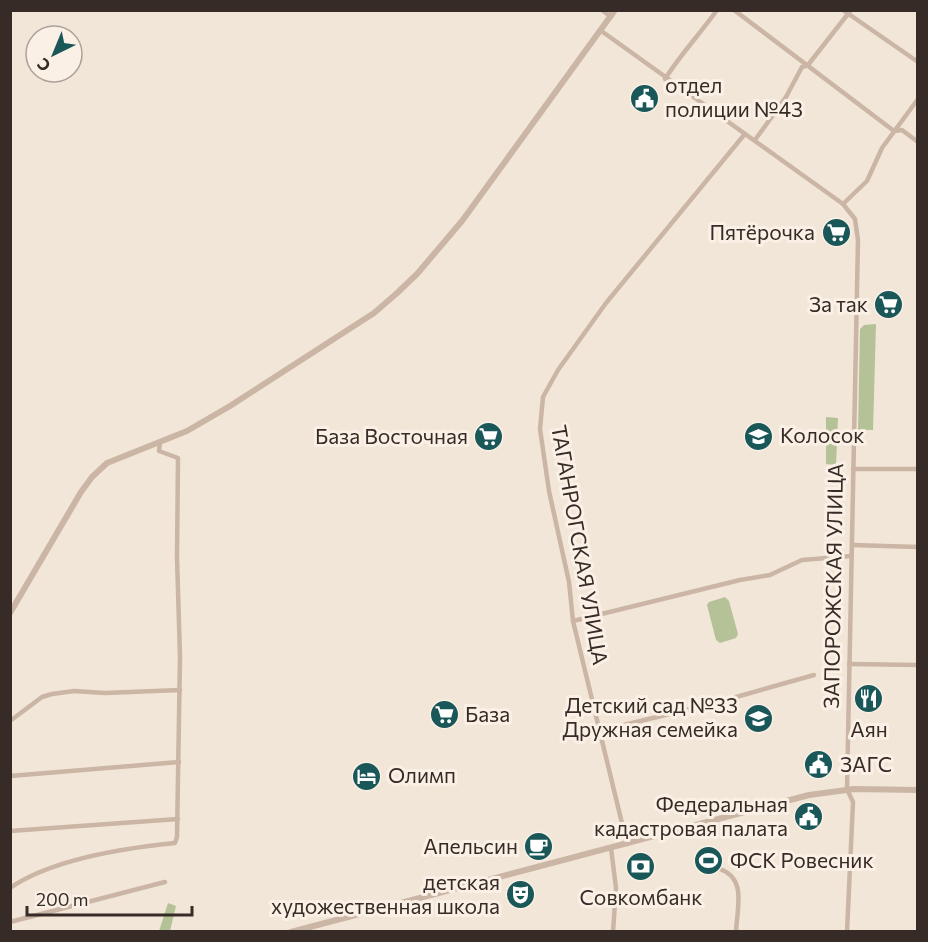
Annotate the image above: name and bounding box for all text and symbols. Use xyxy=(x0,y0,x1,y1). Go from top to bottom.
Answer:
north arrow xyxy=(24,24,84,84)
text: С xyxy=(33,55,54,76)
place label: отдел полиции №43 xyxy=(665,72,803,121)
public building icon: отдел полиции №43 xyxy=(628,82,660,114)
supermarket icon: Пятёрочка xyxy=(820,217,852,249)
place label: Пятёрочка xyxy=(709,219,815,244)
supermarket icon: За так xyxy=(873,289,905,321)
place label: За так xyxy=(809,291,868,316)
school or university icon: Колосок xyxy=(743,420,775,452)
supermarket icon: База Восточная xyxy=(473,421,505,453)
place label: Колосок xyxy=(780,422,865,447)
place label: База Восточная xyxy=(315,423,468,448)
street label: ТАГАНРОГСКАЯ УЛИЦА xyxy=(547,423,614,667)
street label: ЗАПОРОЖСКАЯ УЛИЦА xyxy=(818,463,847,709)
restaurant icon: Аян xyxy=(853,683,885,715)
place label: Детский сад №33 Дружная семейка xyxy=(563,692,738,741)
supermarket icon: База xyxy=(428,699,460,731)
place label: База xyxy=(465,701,510,726)
school or university icon: Детский сад №33 Дружная семейка xyxy=(743,702,775,734)
place label: Аян xyxy=(850,716,888,741)
public building icon: ЗАГС xyxy=(803,749,835,781)
place label: ЗАГС xyxy=(840,751,892,776)
hotel icon: Олимп xyxy=(351,760,383,792)
place label: Олимп xyxy=(388,762,456,787)
place label: Федеральная кадастровая палата xyxy=(594,791,788,840)
public building icon: Федеральная кадастровая палата xyxy=(793,801,825,833)
cafe icon: Апельсин xyxy=(523,831,555,863)
place label: Апельсин xyxy=(423,833,518,858)
sports icon: ФСК Ровесник xyxy=(693,845,725,877)
place label: ФСК Ровесник xyxy=(730,847,874,872)
bank icon: Совкомбанк xyxy=(625,851,657,883)
place label: детская художественная школа xyxy=(271,869,500,918)
scale bar xyxy=(27,879,192,917)
theatre icon: детская художественная школа xyxy=(505,879,537,911)
place label: Совкомбанк xyxy=(579,884,703,909)
text: 200 m xyxy=(36,888,89,910)

